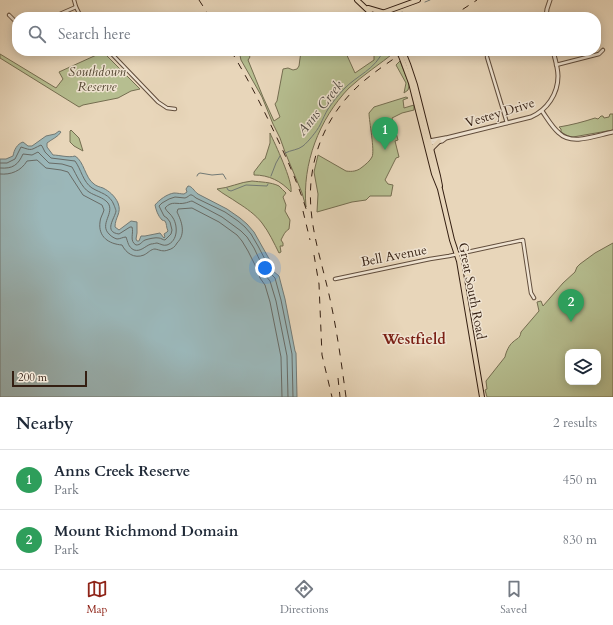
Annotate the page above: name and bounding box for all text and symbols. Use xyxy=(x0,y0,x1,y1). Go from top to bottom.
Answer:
search box xyxy=(12,12,601,56)
icon: search xyxy=(26,23,48,45)
text: Search here xyxy=(58,24,131,44)
park label: Southdown Reserve xyxy=(68,63,126,96)
water label: Anns Creek xyxy=(292,76,348,140)
street label: Vestey Drive xyxy=(463,94,537,132)
pin: 1 xyxy=(372,117,398,150)
street label: Bell Avenue xyxy=(359,241,429,271)
street label: Great South Road xyxy=(454,241,490,341)
your location xyxy=(255,258,275,278)
pin: 2 xyxy=(558,289,584,322)
district label: Westfield xyxy=(381,329,446,349)
map controls xyxy=(565,349,601,385)
button: layers xyxy=(565,349,601,385)
scale bar xyxy=(12,369,87,388)
text: 200 m xyxy=(18,370,47,385)
text: Nearby xyxy=(16,412,73,435)
text: 2 results xyxy=(553,414,597,432)
text: Anns Creek Reserve xyxy=(54,461,190,481)
text: 1 xyxy=(26,471,32,489)
text: 450 m xyxy=(563,471,597,489)
text: Park xyxy=(54,481,79,499)
text: Mount Richmond Domain xyxy=(54,521,238,541)
text: 2 xyxy=(26,531,32,549)
text: 830 m xyxy=(563,531,597,549)
text: Park xyxy=(54,541,79,559)
tab: Map xyxy=(86,578,108,617)
tab: Directions xyxy=(280,578,328,617)
tab: Saved xyxy=(500,578,527,617)

